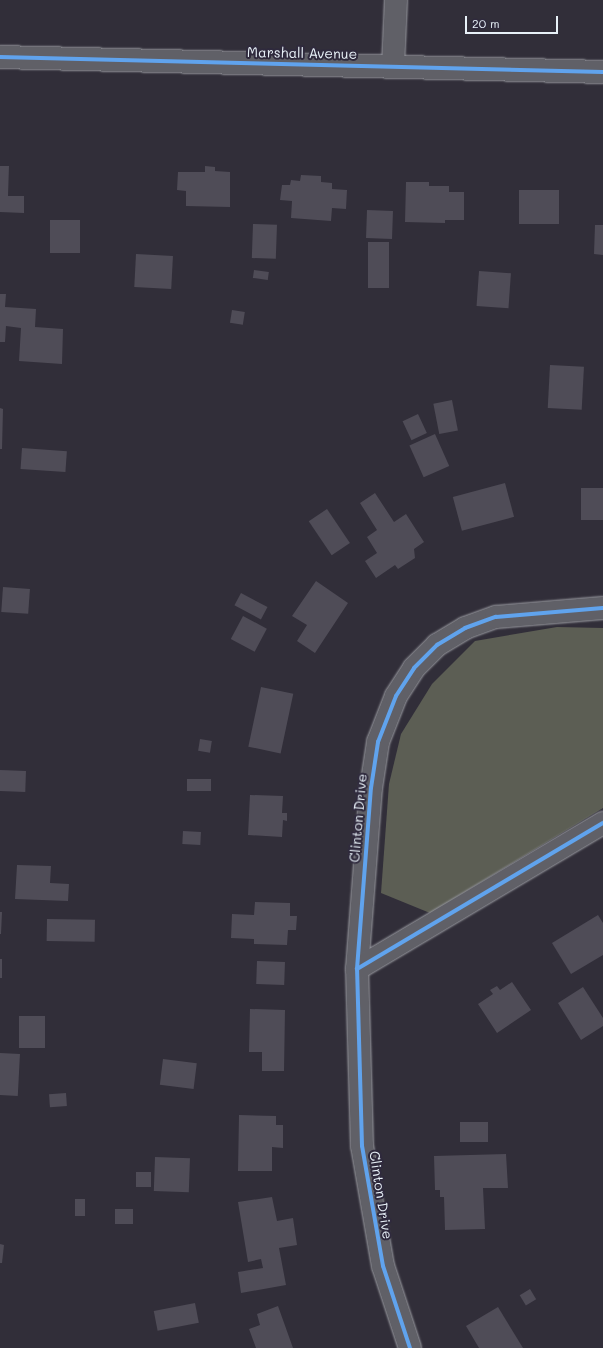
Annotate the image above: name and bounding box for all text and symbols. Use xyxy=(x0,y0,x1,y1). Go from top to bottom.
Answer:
scale bar xyxy=(467,8,560,34)
text: 20 m xyxy=(472,15,500,31)
street label: Marshall Avenue xyxy=(247,44,357,62)
street label: Clinton Drive xyxy=(346,773,370,863)
street label: Clinton Drive xyxy=(366,1150,396,1240)

